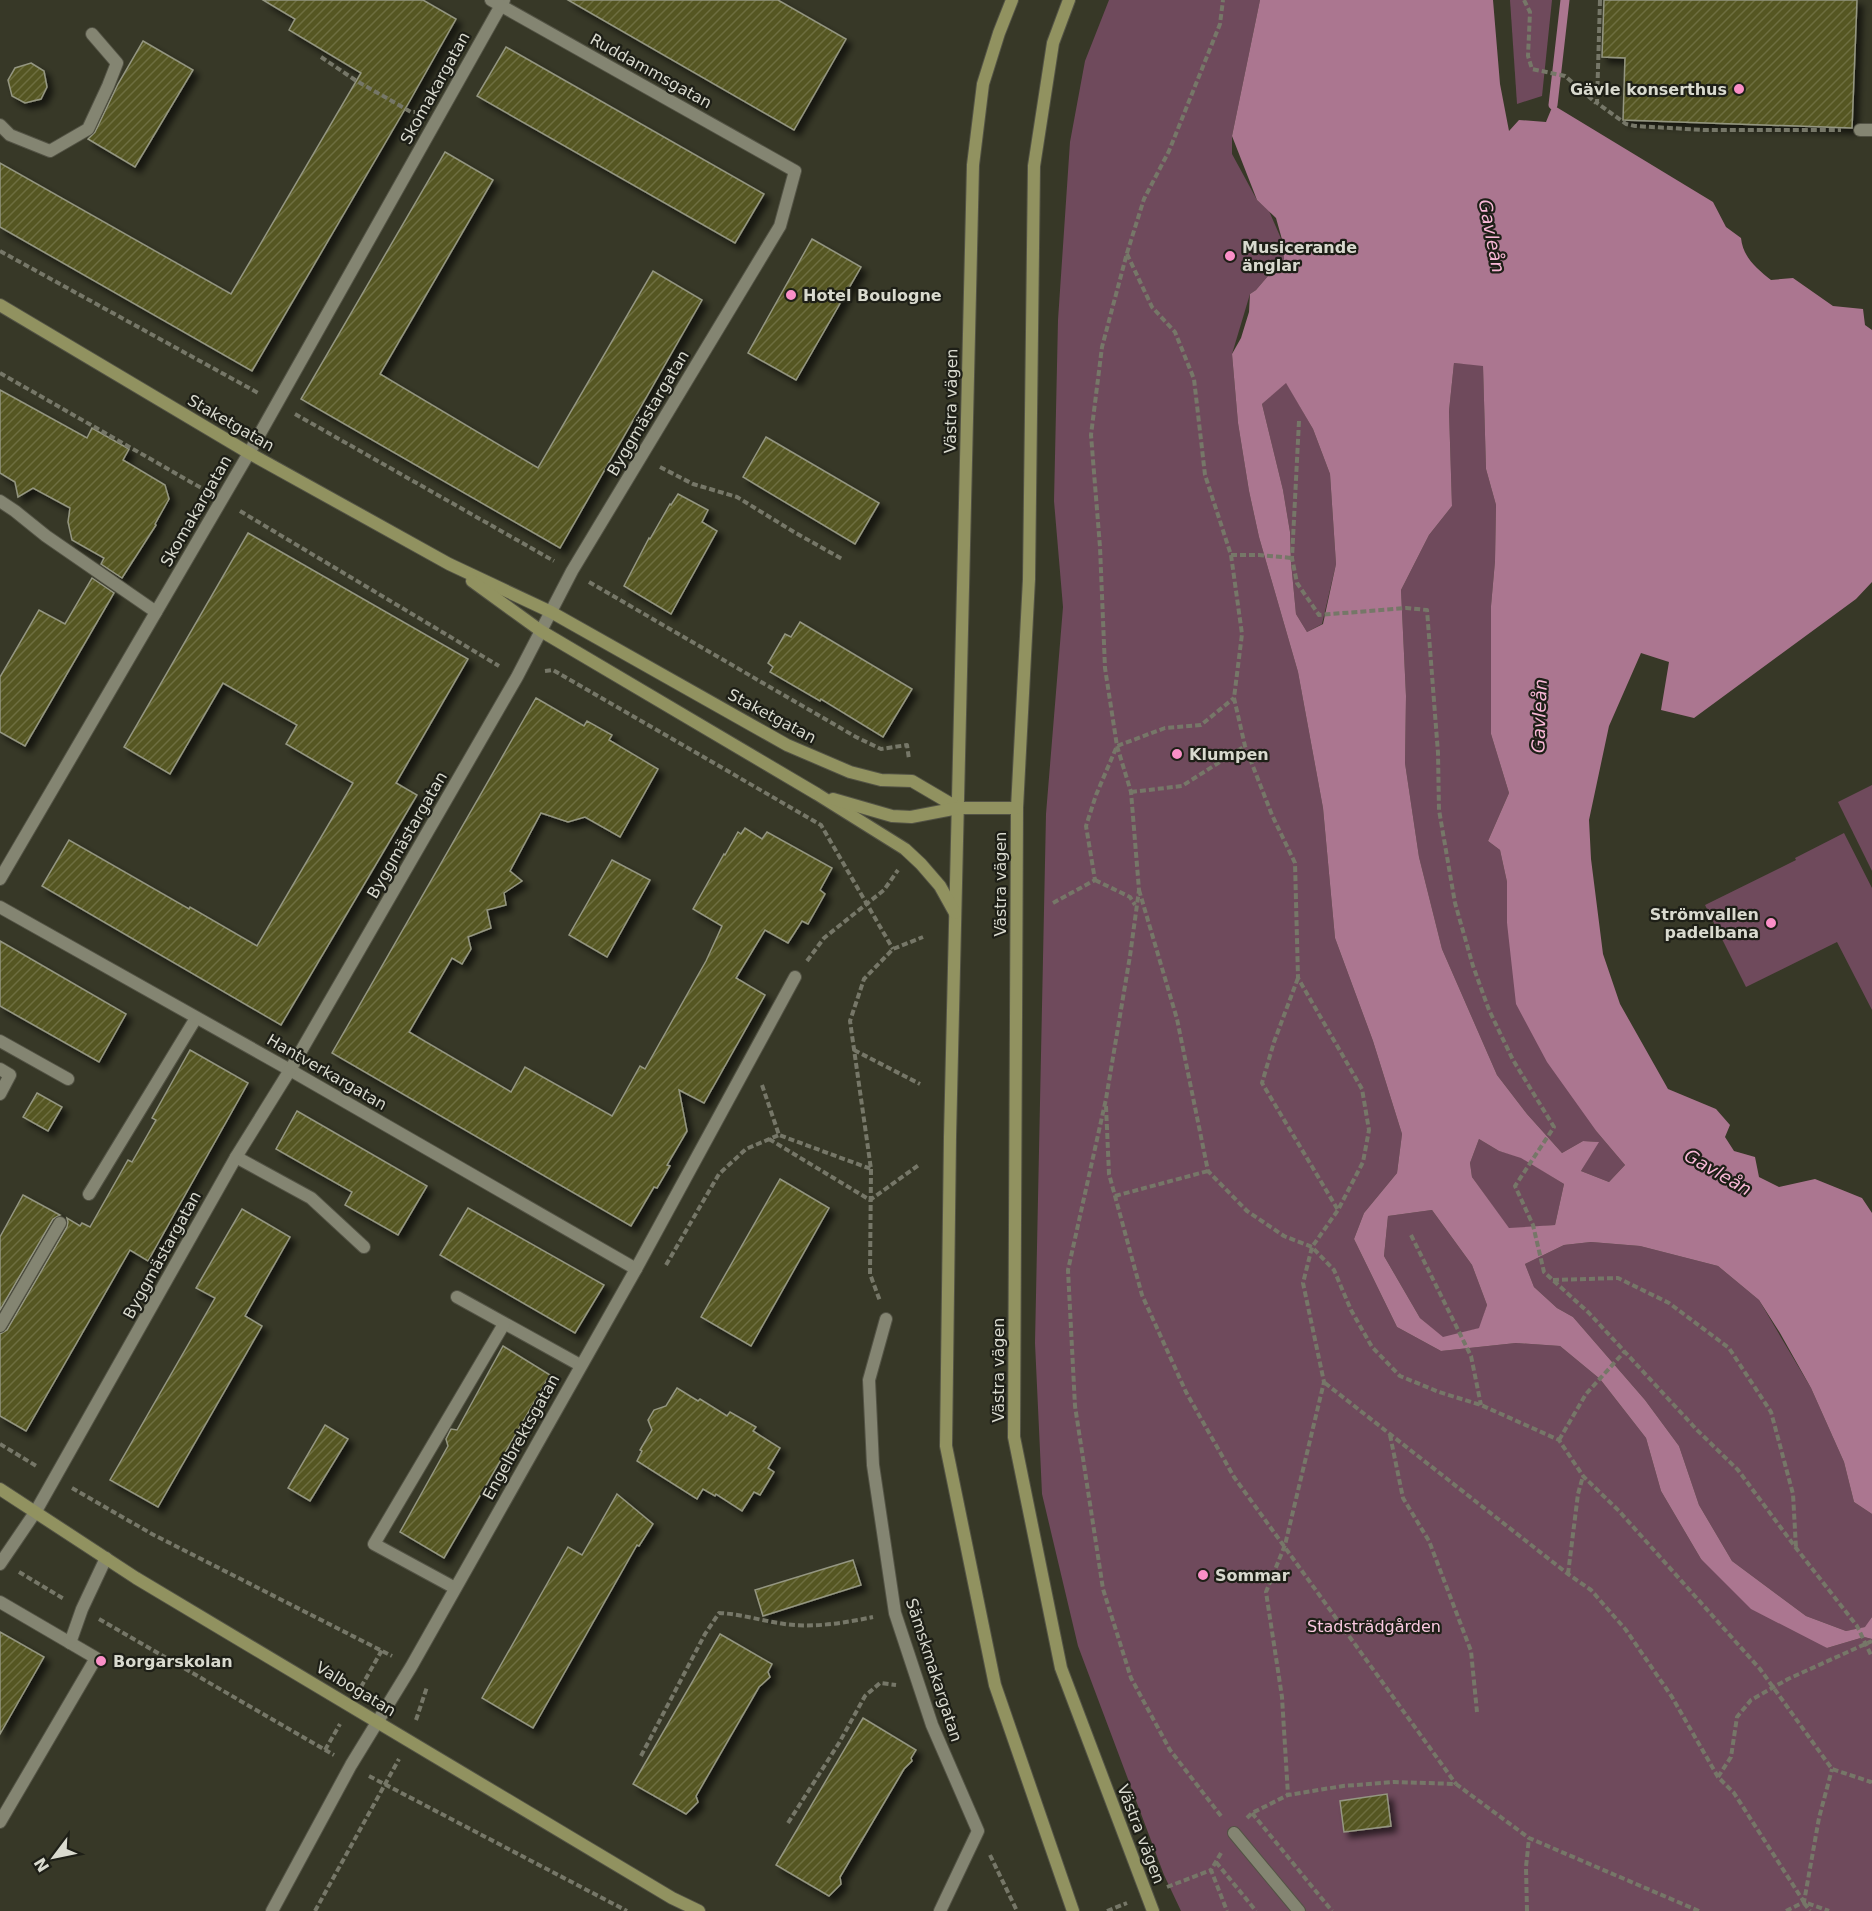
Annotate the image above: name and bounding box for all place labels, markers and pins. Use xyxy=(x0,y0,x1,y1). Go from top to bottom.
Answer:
place label: Gävle konserthus xyxy=(1570,80,1727,99)
marker: Gävle konserthus xyxy=(1732,82,1746,96)
place label: Musicerande änglar xyxy=(1242,238,1357,275)
marker: Musicerande änglar xyxy=(1223,249,1237,263)
place label: Hotel Boulogne xyxy=(803,286,942,305)
marker: Hotel Boulogne xyxy=(784,288,798,302)
place label: Klumpen xyxy=(1189,745,1269,764)
marker: Klumpen xyxy=(1170,747,1184,761)
place label: Strömvallen padelbana xyxy=(1650,905,1759,942)
marker: Strömvallen padelbana xyxy=(1764,916,1778,930)
place label: Sommar xyxy=(1215,1566,1290,1585)
marker: Sommar xyxy=(1196,1568,1210,1582)
place label: Borgarskolan xyxy=(113,1652,233,1671)
marker: Borgarskolan xyxy=(94,1654,108,1668)

